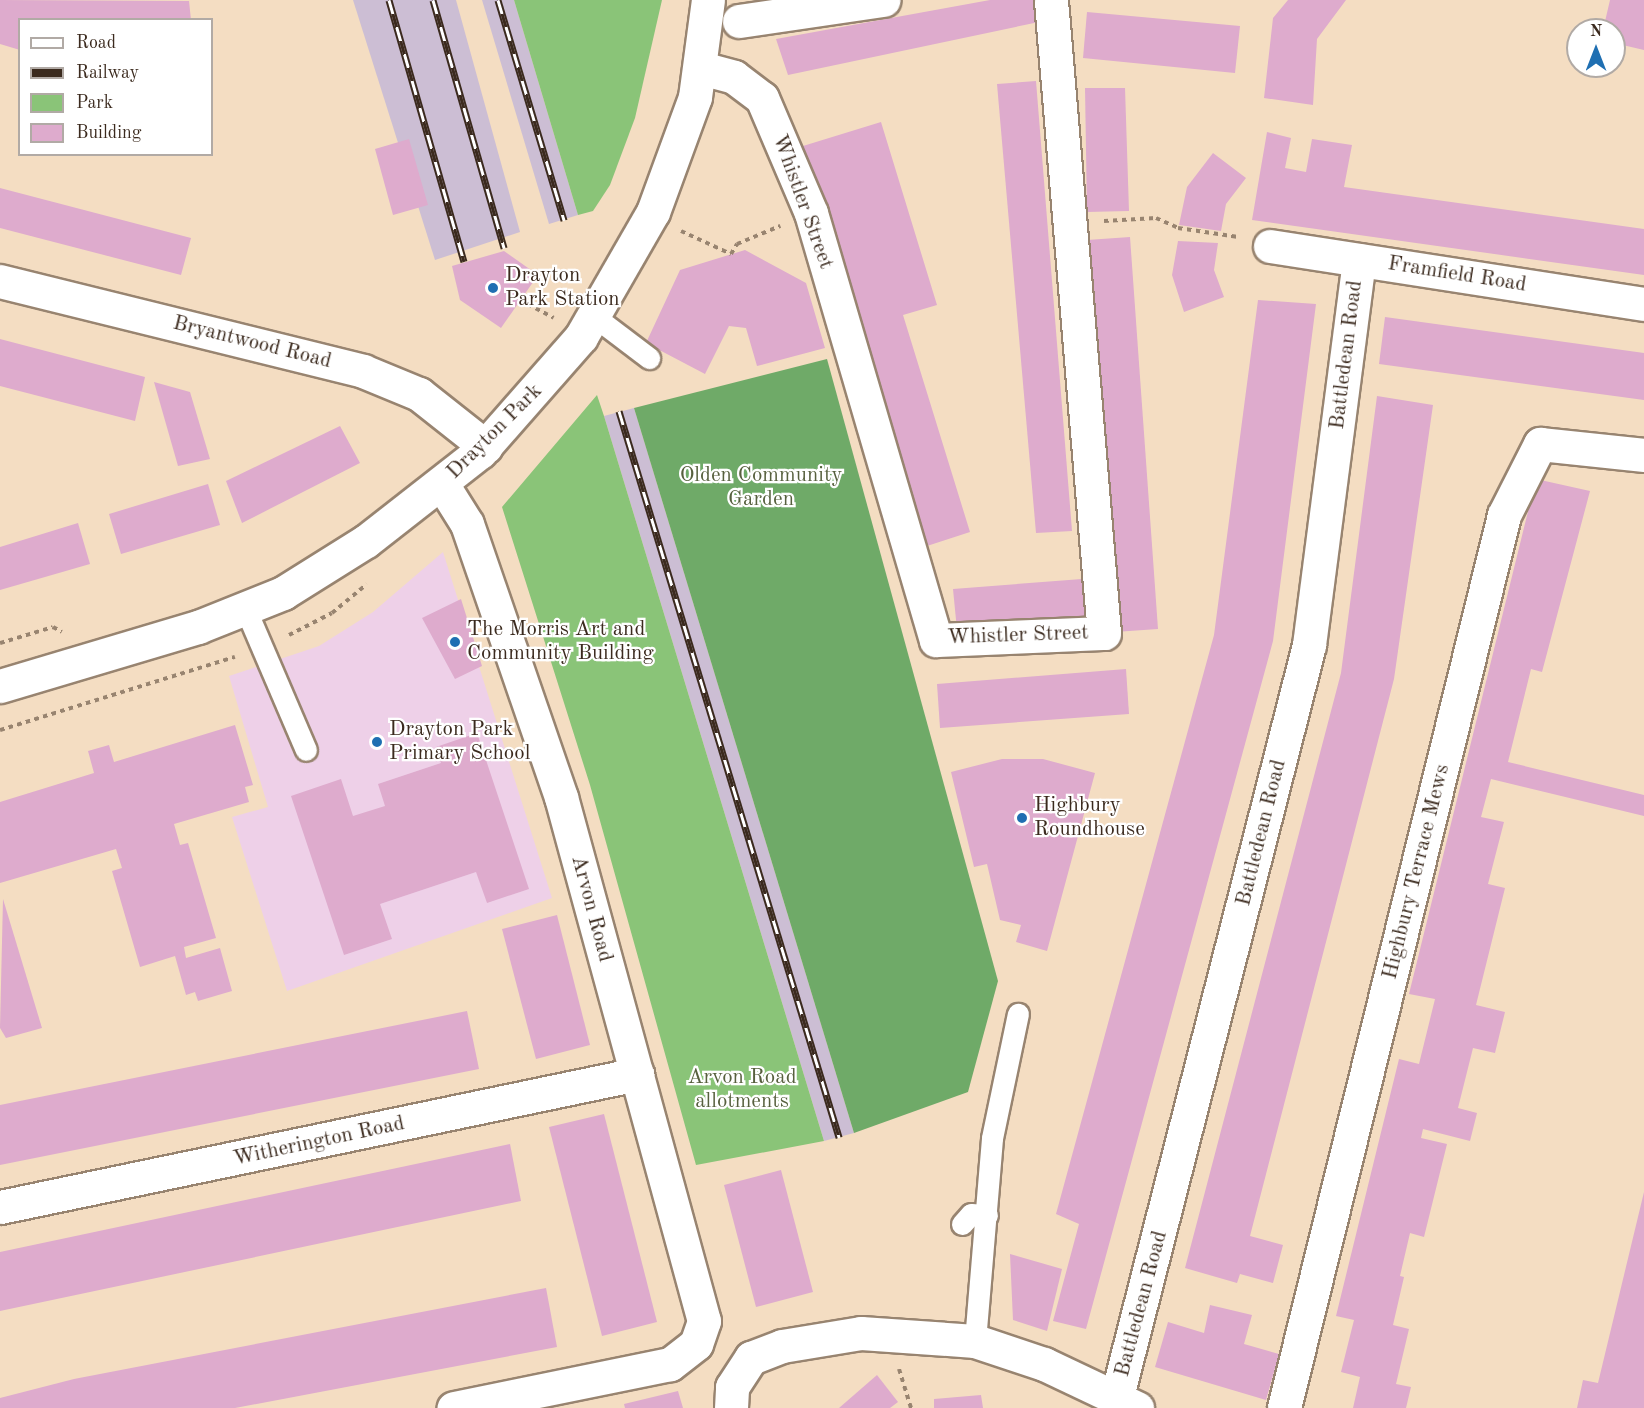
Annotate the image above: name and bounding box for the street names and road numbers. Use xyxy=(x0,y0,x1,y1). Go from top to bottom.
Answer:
street label: Whistler Street xyxy=(766,131,838,273)
street label: Framfield Road xyxy=(1386,252,1528,298)
street label: Battledean Road xyxy=(1325,279,1369,431)
street label: Bryantwood Road xyxy=(170,311,334,375)
street label: Drayton Park xyxy=(442,379,548,485)
street label: Whistler Street xyxy=(947,621,1089,651)
street label: Battledean Road xyxy=(1232,757,1292,909)
street label: Highbury Terrace Mews xyxy=(1378,762,1456,982)
street label: Arvon Road xyxy=(565,853,617,965)
street label: Witherington Road xyxy=(231,1112,407,1172)
street label: Battledean Road xyxy=(1110,1228,1174,1380)

